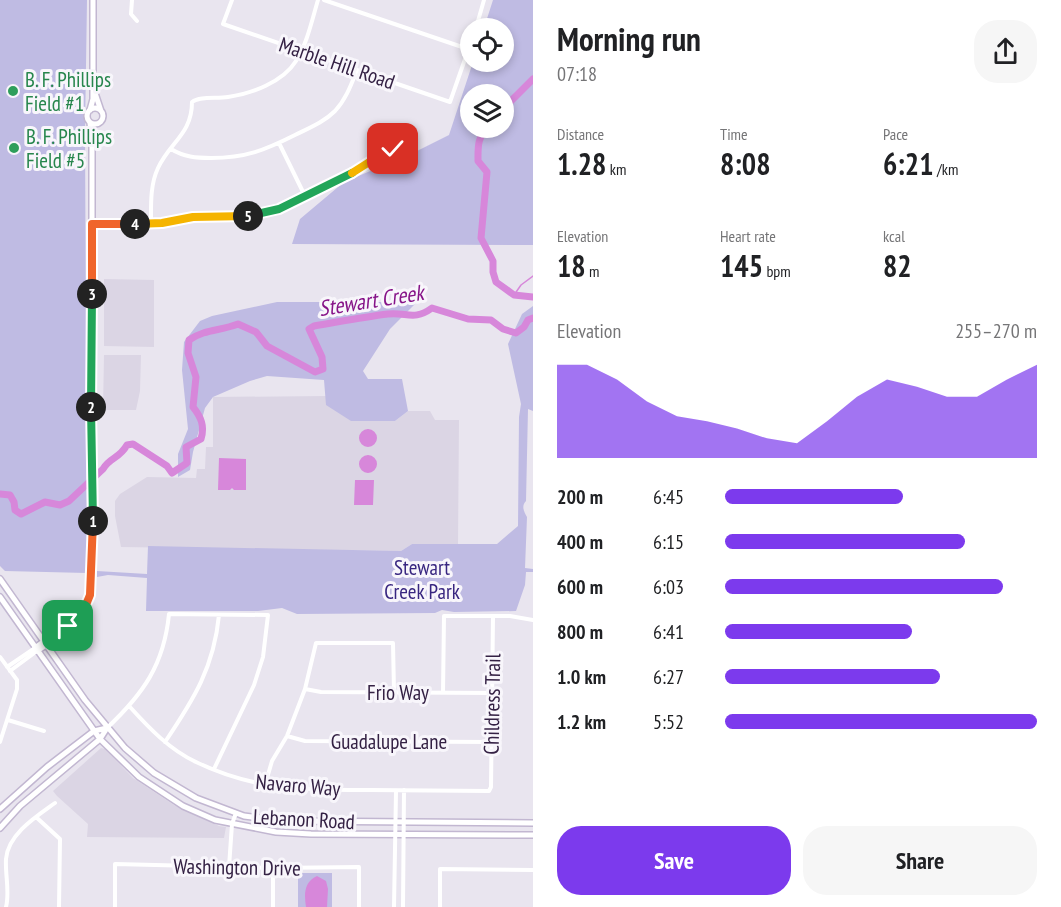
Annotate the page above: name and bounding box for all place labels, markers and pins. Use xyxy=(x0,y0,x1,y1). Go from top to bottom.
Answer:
place label: B. F. Phillips Field #1 xyxy=(25,66,111,117)
marker: B. F. Phillips Field #1 xyxy=(6,84,20,98)
place label: B. F. Phillips Field #5 xyxy=(26,123,112,174)
pin xyxy=(367,123,418,174)
marker: B. F. Phillips Field #5 xyxy=(7,141,21,155)
pin: 5 xyxy=(233,201,263,231)
pin: 4 xyxy=(120,209,150,239)
pin: 3 xyxy=(77,279,107,309)
pin: 2 xyxy=(76,392,106,422)
pin: 1 xyxy=(78,506,108,536)
pin xyxy=(42,600,93,651)

